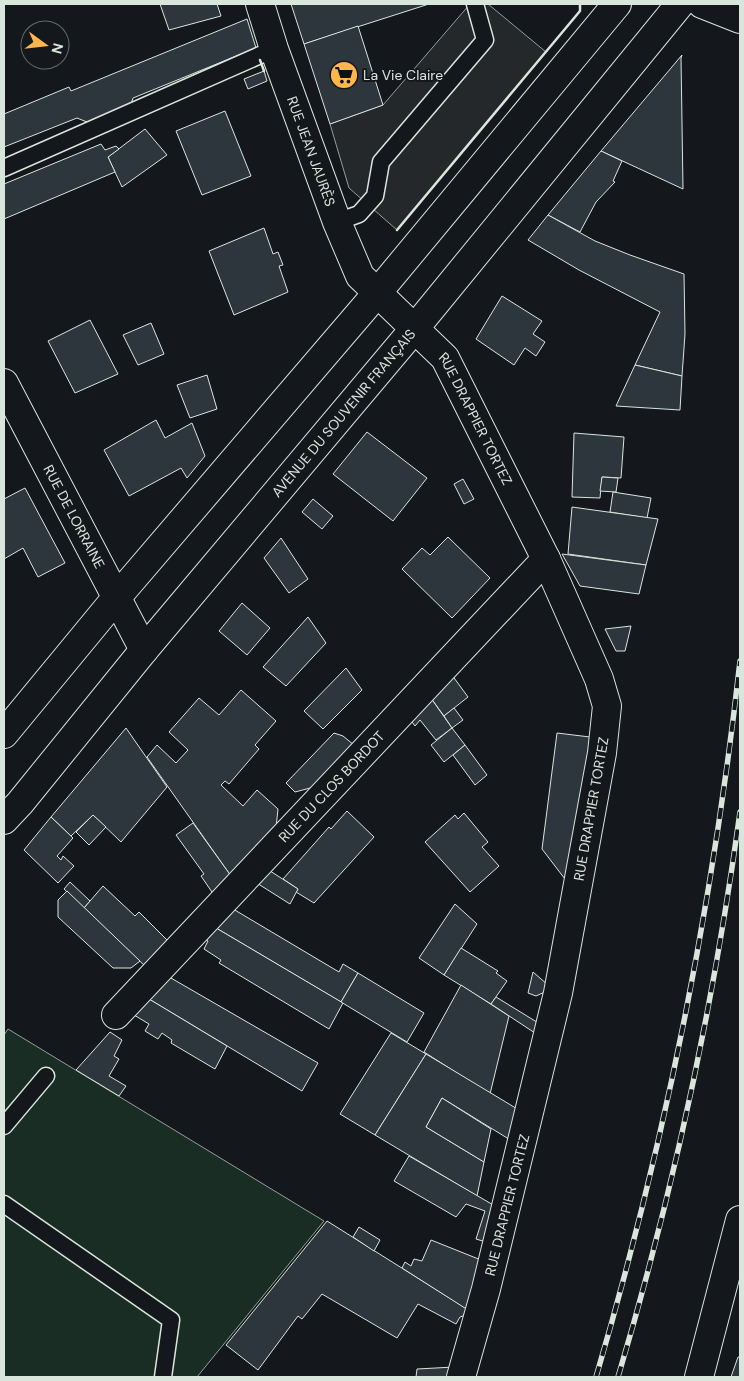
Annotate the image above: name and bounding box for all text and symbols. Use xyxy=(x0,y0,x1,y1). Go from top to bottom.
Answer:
north arrow xyxy=(20,20,70,70)
text: N xyxy=(48,41,68,56)
supermarket icon: La Vie Claire xyxy=(329,60,359,90)
place label: La Vie Claire xyxy=(363,66,443,84)
street label: RUE JEAN JAURÈS xyxy=(283,94,340,209)
street label: AVENUE DU SOUVENIR FRANÇAIS xyxy=(268,325,419,501)
street label: RUE DRAPPIER TORTEZ xyxy=(435,348,516,488)
street label: RUE DE LORRAINE xyxy=(40,462,109,572)
street label: RUE DU CLOS BORDOT xyxy=(275,727,388,846)
street label: RUE DRAPPIER TORTEZ xyxy=(569,736,613,882)
street label: RUE DRAPPIER TORTEZ xyxy=(481,1132,533,1278)

